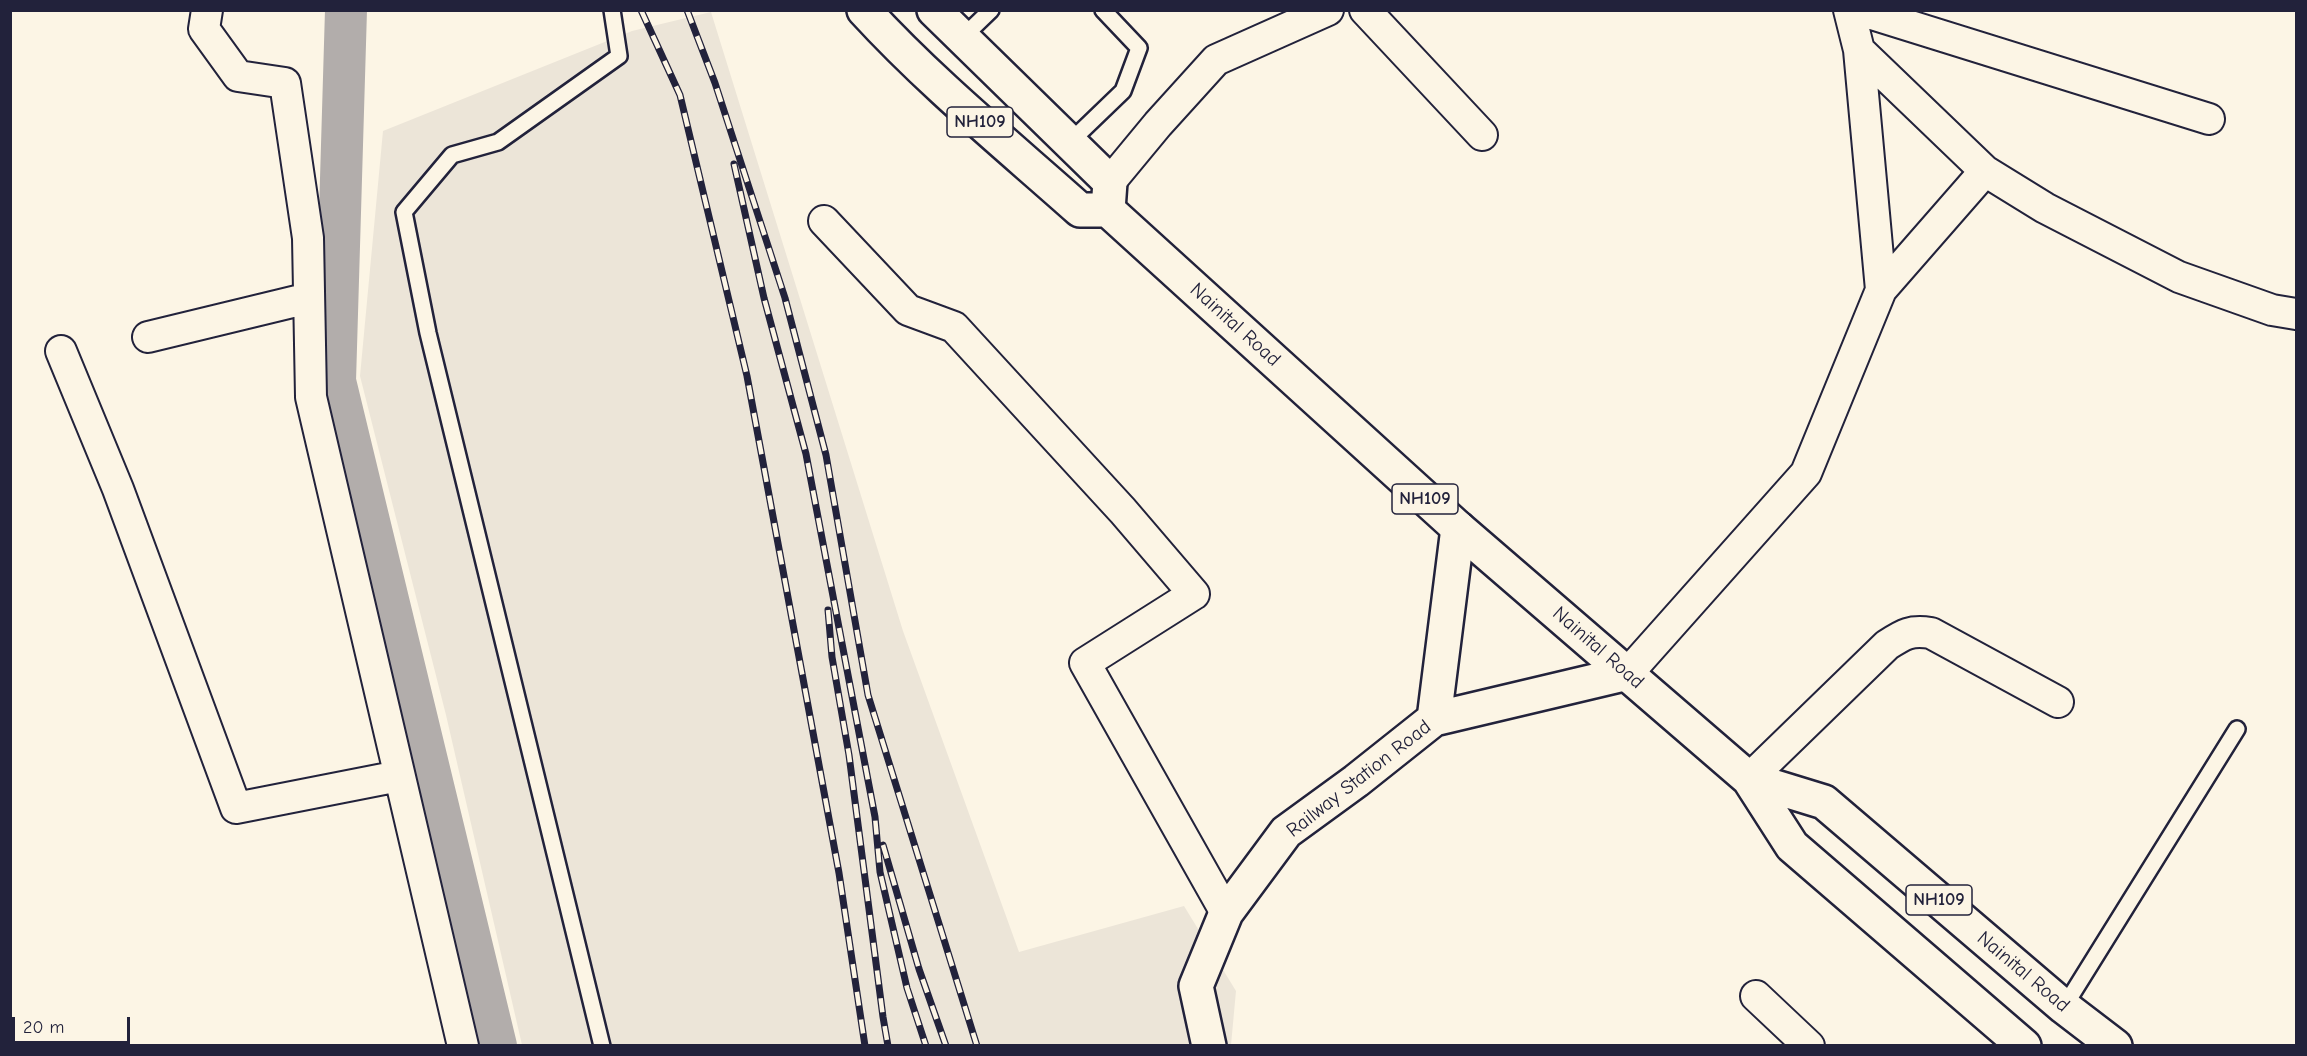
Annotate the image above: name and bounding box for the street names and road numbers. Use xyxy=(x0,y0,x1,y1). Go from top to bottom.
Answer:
road number: NH109 xyxy=(947,107,1013,137)
street label: Nainital Road xyxy=(1185,278,1285,372)
road number: NH109 xyxy=(1392,484,1458,514)
street label: Nainital Road xyxy=(1547,602,1649,694)
street label: Railway Station Road xyxy=(1282,715,1436,843)
road number: NH109 xyxy=(1906,885,1972,915)
street label: Nainital Road xyxy=(1972,926,2074,1018)

